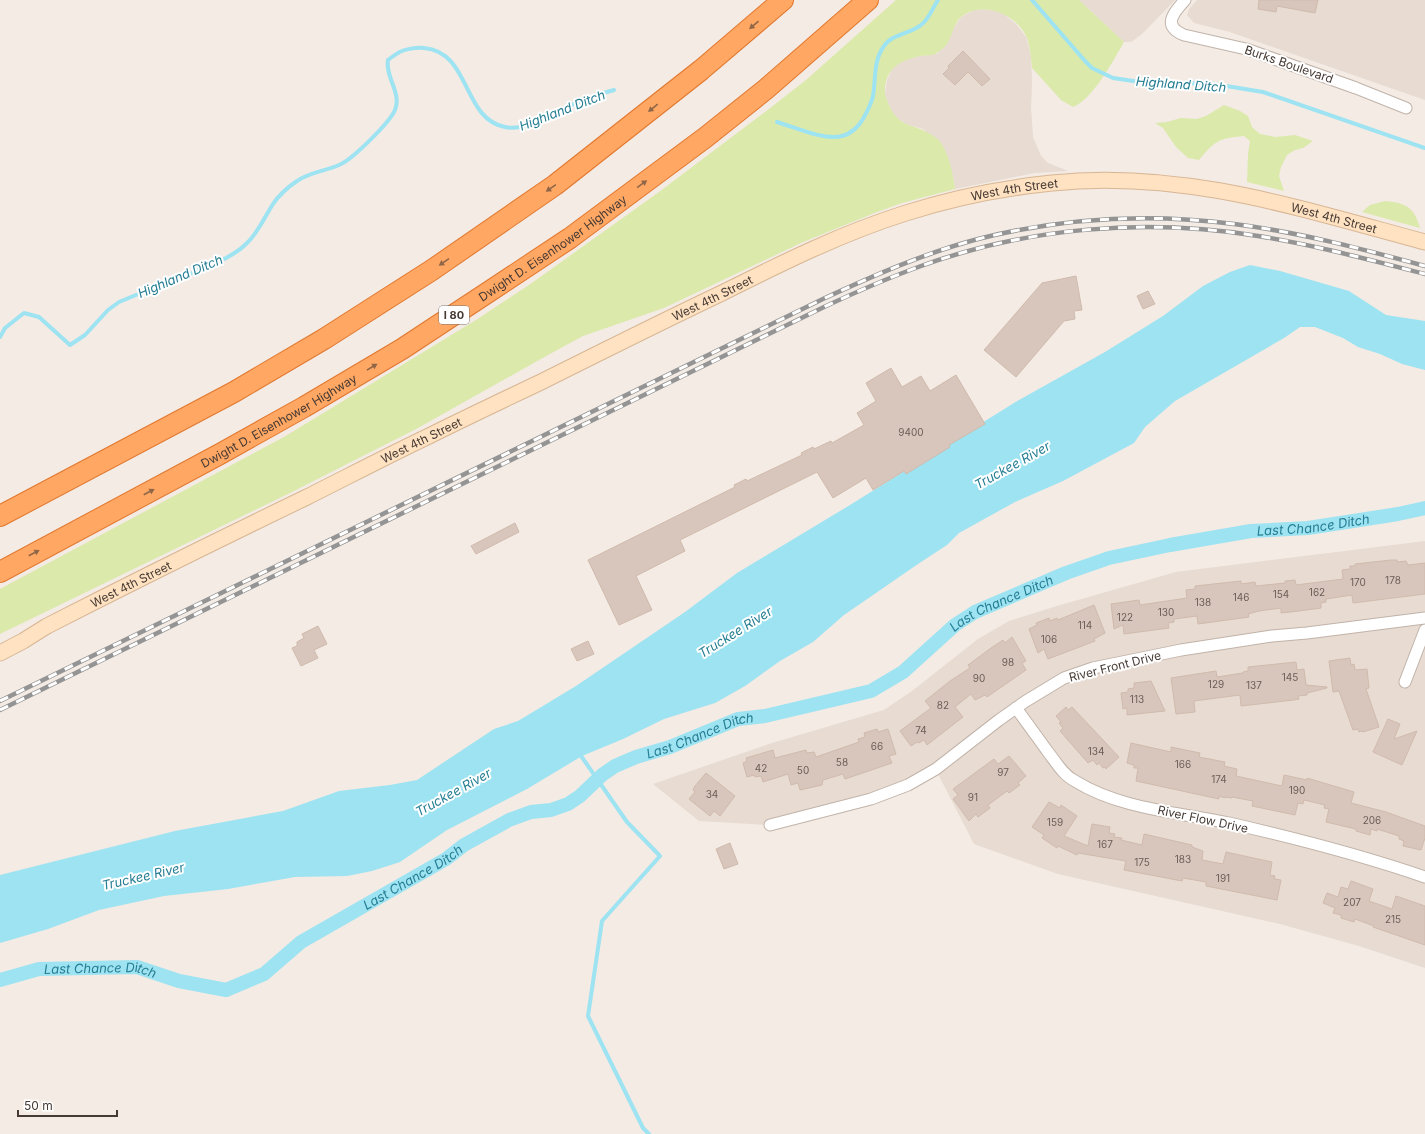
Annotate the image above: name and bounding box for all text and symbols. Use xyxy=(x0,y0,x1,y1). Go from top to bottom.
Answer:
one-way arrow xyxy=(748,21,759,30)
street label: Burks Boulevard xyxy=(1243,42,1335,86)
water label: Highland Ditch xyxy=(1135,73,1227,95)
water label: Highland Ditch xyxy=(517,86,607,134)
one-way arrow xyxy=(648,103,659,112)
street label: West 4th Street xyxy=(969,175,1059,203)
one-way arrow xyxy=(637,180,647,188)
one-way arrow xyxy=(546,184,556,192)
street label: Dwight D. Eisenhower Highway xyxy=(475,191,629,304)
street label: West 4th Street xyxy=(1290,199,1379,236)
water label: Highland Ditch xyxy=(135,251,225,301)
one-way arrow xyxy=(439,258,449,266)
street label: West 4th Street xyxy=(669,272,755,324)
road number: I 80 xyxy=(439,306,469,324)
one-way arrow xyxy=(366,363,378,370)
street label: Dwight D. Eisenhower Highway xyxy=(198,370,359,471)
street label: West 4th Street xyxy=(378,414,464,466)
house number: 9400 xyxy=(898,426,924,438)
water label: Truckee River xyxy=(971,437,1054,492)
one-way arrow xyxy=(143,489,155,495)
water label: Last Chance Ditch xyxy=(1256,511,1371,539)
one-way arrow xyxy=(29,550,40,557)
street label: West 4th Street xyxy=(88,557,173,610)
water label: Last Chance Ditch xyxy=(946,571,1056,634)
house number: 178 xyxy=(1385,574,1401,586)
house number: 170 xyxy=(1350,576,1366,588)
house number: 162 xyxy=(1309,586,1325,598)
house number: 154 xyxy=(1273,588,1289,600)
house number: 146 xyxy=(1233,591,1249,603)
house number: 138 xyxy=(1195,596,1211,608)
water label: Truckee River xyxy=(695,602,776,661)
house number: 130 xyxy=(1158,606,1174,618)
house number: 122 xyxy=(1117,611,1133,623)
house number: 114 xyxy=(1078,619,1092,631)
house number: 106 xyxy=(1041,633,1057,645)
street label: River Front Drive xyxy=(1067,647,1163,685)
house number: 98 xyxy=(1002,656,1014,668)
house number: 145 xyxy=(1282,671,1298,683)
house number: 90 xyxy=(973,672,985,684)
house number: 129 xyxy=(1208,678,1224,690)
house number: 137 xyxy=(1246,679,1262,691)
house number: 113 xyxy=(1130,693,1144,705)
house number: 82 xyxy=(937,699,949,711)
water label: Last Chance Ditch xyxy=(644,709,755,762)
house number: 74 xyxy=(915,724,927,736)
house number: 66 xyxy=(871,740,883,752)
house number: 134 xyxy=(1088,745,1104,757)
house number: 58 xyxy=(836,756,848,768)
house number: 166 xyxy=(1175,758,1191,770)
house number: 42 xyxy=(755,762,767,774)
water label: Truckee River xyxy=(412,764,495,819)
house number: 50 xyxy=(797,764,809,776)
house number: 97 xyxy=(997,766,1009,778)
house number: 174 xyxy=(1211,773,1227,785)
house number: 190 xyxy=(1289,784,1305,796)
house number: 34 xyxy=(706,788,718,800)
house number: 91 xyxy=(968,791,978,803)
street label: River Flow Drive xyxy=(1156,802,1250,836)
house number: 206 xyxy=(1363,814,1381,826)
house number: 159 xyxy=(1047,816,1063,828)
house number: 167 xyxy=(1097,838,1113,850)
water label: Last Chance Ditch xyxy=(360,841,466,913)
house number: 183 xyxy=(1175,853,1191,865)
house number: 175 xyxy=(1134,856,1150,868)
water label: Truckee River xyxy=(100,858,187,893)
house number: 191 xyxy=(1216,872,1230,884)
house number: 207 xyxy=(1343,896,1361,908)
house number: 215 xyxy=(1385,913,1401,925)
water label: Last Chance Ditch xyxy=(44,959,159,981)
scale bar xyxy=(18,1092,117,1118)
text: 50 m xyxy=(24,1098,53,1113)

